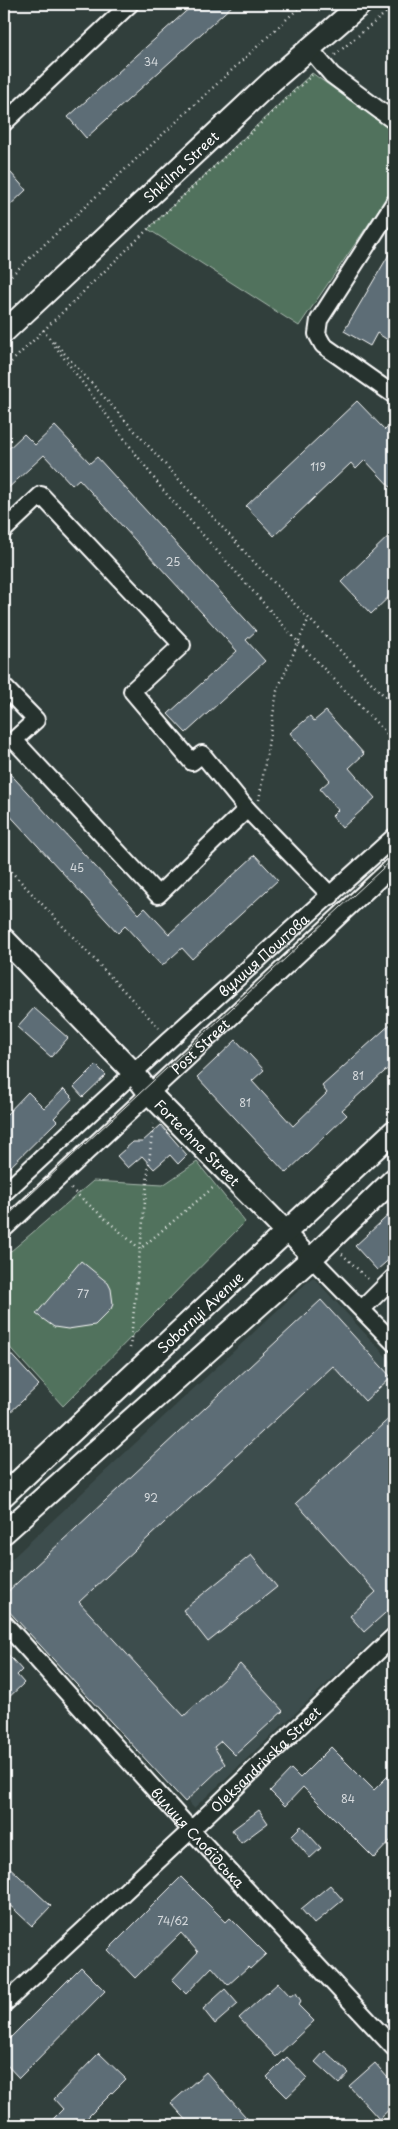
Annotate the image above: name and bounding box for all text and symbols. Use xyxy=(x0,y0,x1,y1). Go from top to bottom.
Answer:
house number: 34 xyxy=(144,53,158,70)
street label: Shkilna Street xyxy=(138,126,223,207)
house number: 119 xyxy=(310,458,326,475)
house number: 25 xyxy=(166,553,180,570)
house number: 45 xyxy=(70,859,84,876)
street label: вулиця Поштова xyxy=(213,908,313,1001)
street label: Post Street xyxy=(166,1013,234,1079)
house number: 81 xyxy=(352,1067,364,1084)
street label: Fortechna Street xyxy=(150,1094,246,1191)
house number: 81 xyxy=(239,1094,251,1111)
street label: Sobornyi Avenue xyxy=(152,1266,248,1358)
house number: 77 xyxy=(77,1285,89,1302)
house number: 92 xyxy=(144,1489,158,1506)
street label: Oleksandrivska Street xyxy=(205,1701,325,1817)
street label: вулиця Слобідська xyxy=(146,1782,250,1892)
house number: 84 xyxy=(341,1790,355,1807)
house number: 74/62 xyxy=(157,1912,189,1929)

